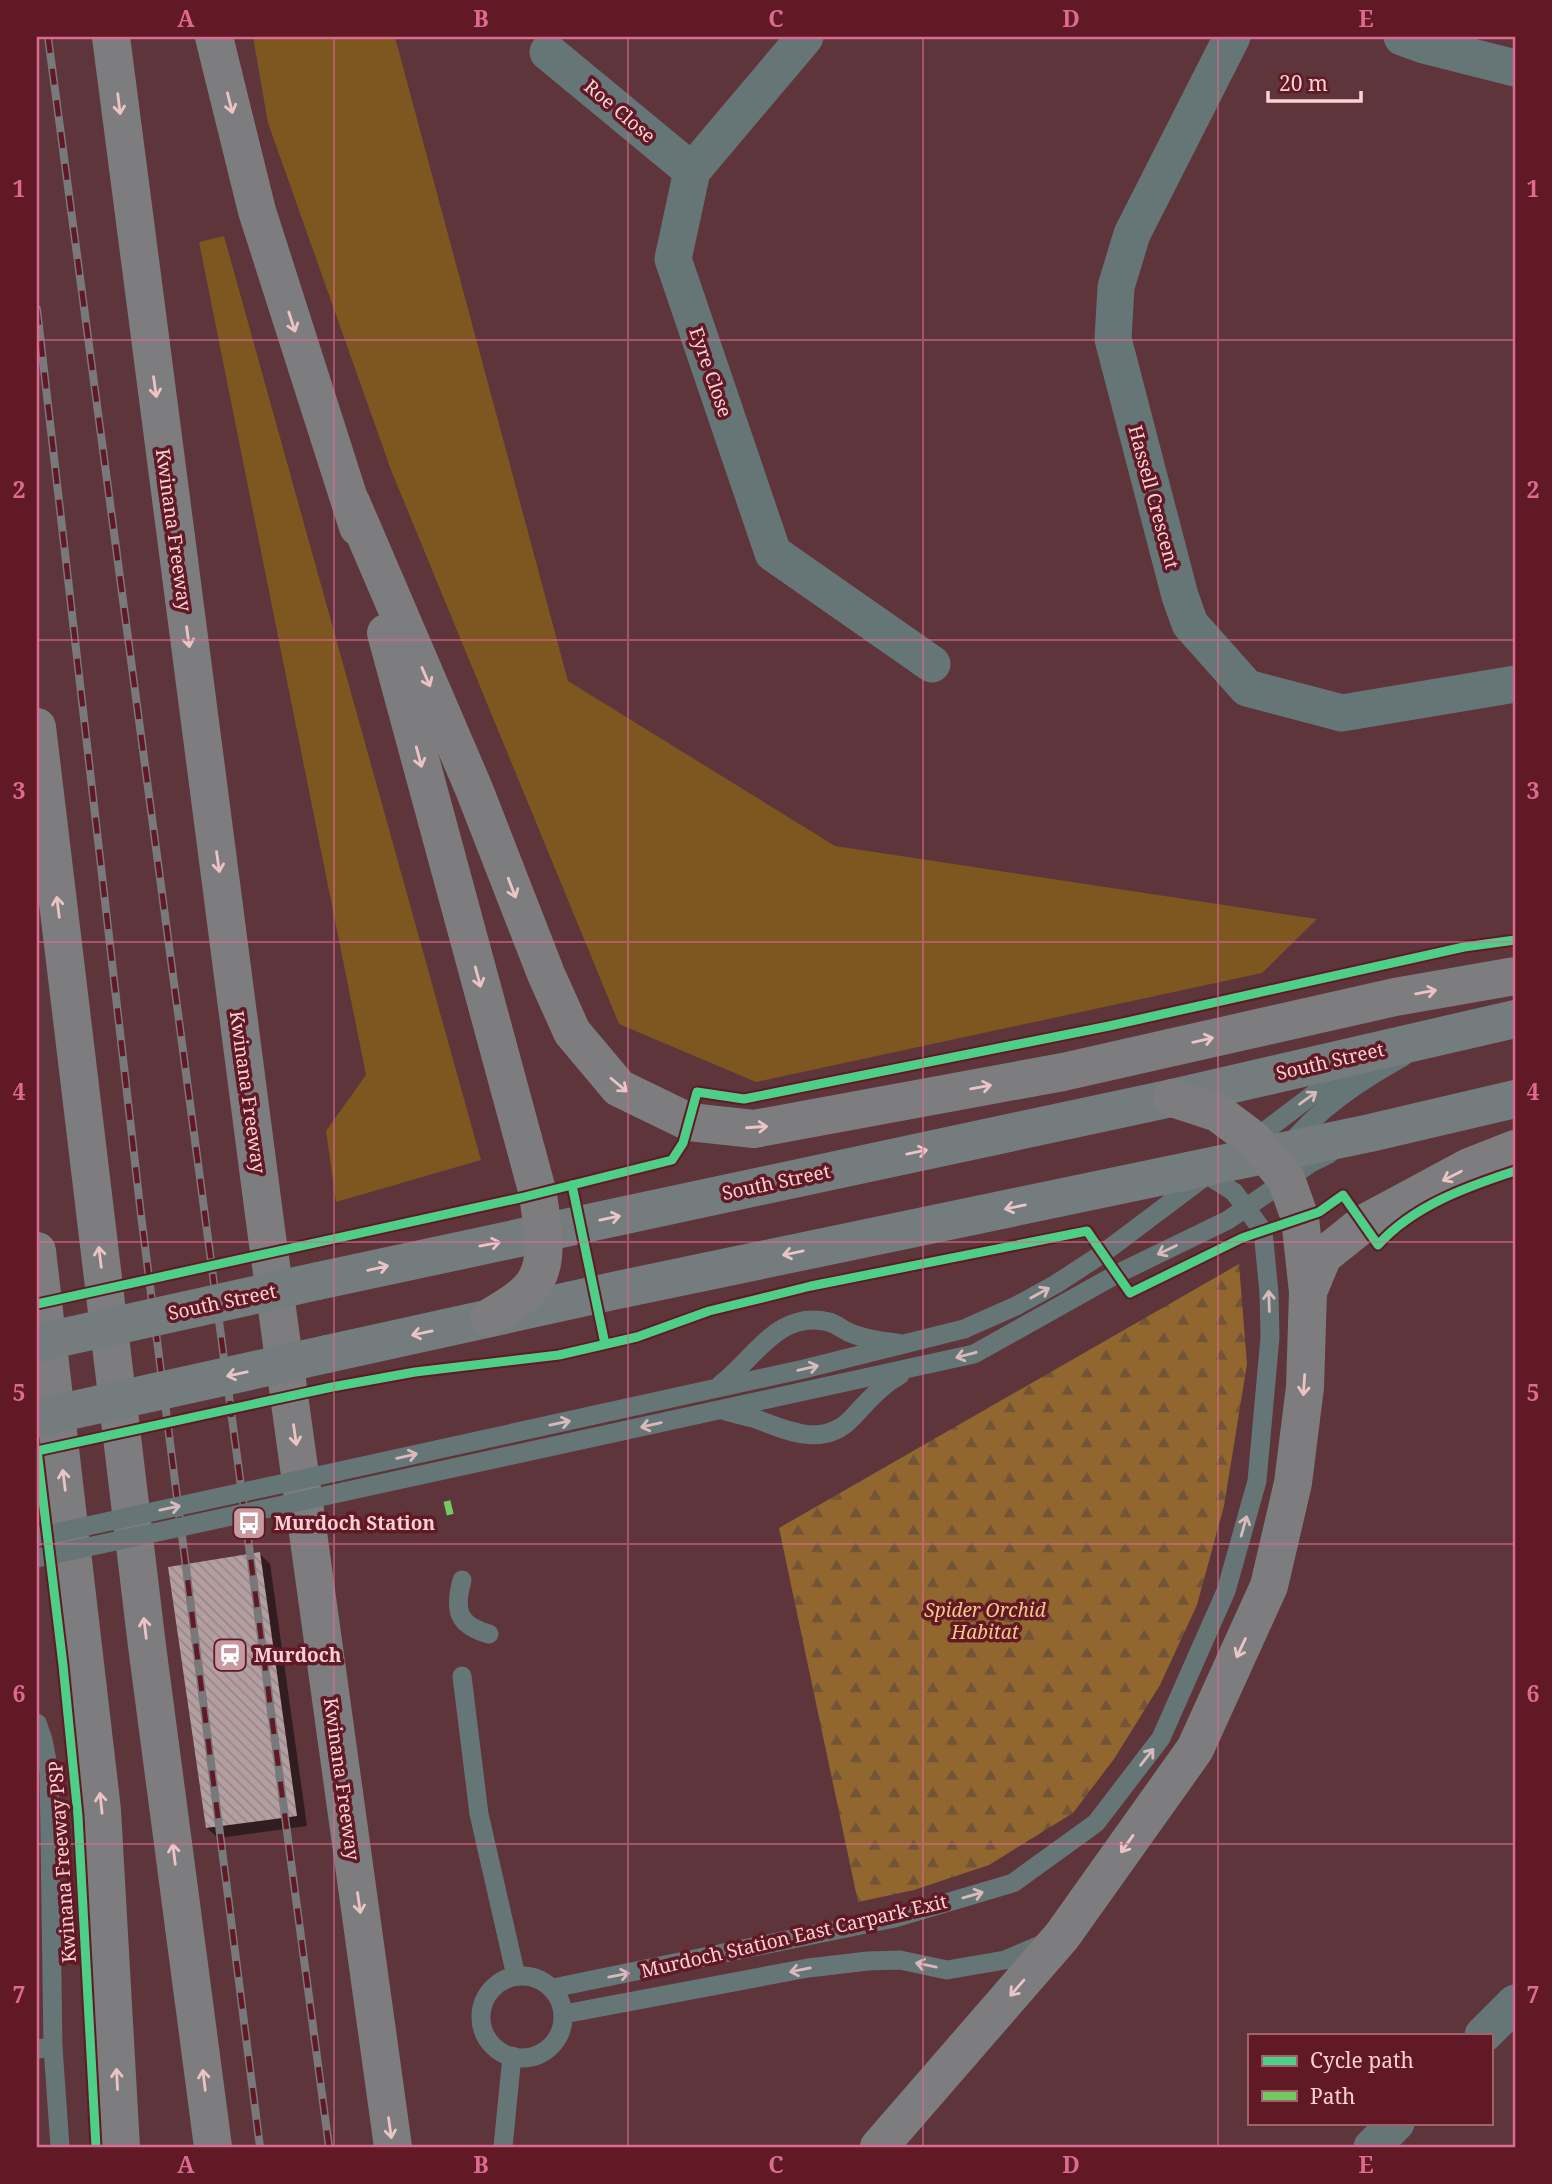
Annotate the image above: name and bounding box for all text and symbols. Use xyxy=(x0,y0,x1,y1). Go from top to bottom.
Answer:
text: A xyxy=(177,2,195,34)
text: B xyxy=(473,2,489,34)
text: C xyxy=(768,2,784,34)
text: D xyxy=(1062,2,1080,34)
text: E xyxy=(1358,2,1374,34)
scale bar xyxy=(1268,60,1361,104)
text: 20 m xyxy=(1279,69,1328,97)
street label: Roe Close xyxy=(579,73,661,149)
one-way arrow xyxy=(224,91,237,114)
one-way arrow xyxy=(113,93,126,115)
text: 1 xyxy=(13,172,26,204)
text: 1 xyxy=(1527,172,1540,204)
one-way arrow xyxy=(287,310,300,332)
street label: Eyre Close xyxy=(683,323,739,421)
one-way arrow xyxy=(149,375,162,398)
street label: Hassell Crescent xyxy=(1122,422,1186,572)
street label: Kwinana Freeway xyxy=(150,447,198,613)
text: 2 xyxy=(13,473,26,505)
text: 2 xyxy=(1527,473,1540,505)
one-way arrow xyxy=(182,625,195,648)
one-way arrow xyxy=(420,666,433,687)
one-way arrow xyxy=(414,746,427,768)
text: 3 xyxy=(13,774,26,806)
text: 3 xyxy=(1527,774,1540,806)
one-way arrow xyxy=(212,851,225,873)
one-way arrow xyxy=(507,876,519,898)
one-way arrow xyxy=(51,896,64,919)
one-way arrow xyxy=(473,965,486,987)
one-way arrow xyxy=(1414,985,1437,998)
street label: Kwinana Freeway xyxy=(224,1009,272,1175)
one-way arrow xyxy=(1192,1033,1214,1046)
street label: South Street xyxy=(1273,1036,1387,1086)
text: 4 xyxy=(13,1075,26,1107)
text: 4 xyxy=(1527,1075,1540,1107)
one-way arrow xyxy=(610,1076,628,1092)
one-way arrow xyxy=(969,1080,992,1093)
one-way arrow xyxy=(1298,1091,1317,1105)
one-way arrow xyxy=(745,1120,768,1133)
one-way arrow xyxy=(905,1145,928,1159)
street label: South Street xyxy=(719,1158,833,1206)
one-way arrow xyxy=(1443,1169,1463,1183)
one-way arrow xyxy=(1004,1201,1027,1215)
one-way arrow xyxy=(598,1211,621,1225)
one-way arrow xyxy=(478,1236,501,1250)
one-way arrow xyxy=(1157,1243,1178,1257)
one-way arrow xyxy=(94,1246,107,1268)
one-way arrow xyxy=(782,1247,805,1261)
one-way arrow xyxy=(366,1261,389,1274)
street label: South Street xyxy=(165,1278,279,1326)
one-way arrow xyxy=(1029,1286,1050,1299)
one-way arrow xyxy=(1263,1289,1276,1312)
one-way arrow xyxy=(411,1326,434,1340)
one-way arrow xyxy=(955,1349,978,1362)
one-way arrow xyxy=(796,1361,819,1374)
one-way arrow xyxy=(226,1367,249,1381)
one-way arrow xyxy=(1298,1373,1311,1396)
text: 5 xyxy=(13,1376,26,1408)
text: 5 xyxy=(1527,1376,1540,1408)
one-way arrow xyxy=(548,1415,571,1429)
one-way arrow xyxy=(640,1418,663,1432)
one-way arrow xyxy=(289,1423,302,1446)
one-way arrow xyxy=(395,1449,418,1462)
one-way arrow xyxy=(57,1469,70,1492)
one-way arrow xyxy=(158,1500,181,1514)
bus stop icon: Murdoch Station xyxy=(230,1504,268,1542)
place label: Murdoch Station xyxy=(274,1510,435,1536)
one-way arrow xyxy=(1239,1515,1252,1537)
park label: Spider Orchid Habitat xyxy=(924,1597,1047,1645)
one-way arrow xyxy=(139,1618,152,1640)
station icon: Murdoch xyxy=(211,1636,249,1674)
one-way arrow xyxy=(1234,1637,1247,1659)
place label: Murdoch xyxy=(254,1642,342,1668)
text: 6 xyxy=(13,1677,26,1709)
text: 6 xyxy=(1527,1677,1540,1709)
street label: Kwinana Freeway xyxy=(318,1696,366,1862)
one-way arrow xyxy=(1140,1748,1155,1767)
street label: Kwinana Freeway PSP xyxy=(42,1760,82,1964)
one-way arrow xyxy=(94,1792,107,1815)
one-way arrow xyxy=(1120,1834,1134,1853)
one-way arrow xyxy=(168,1843,181,1866)
one-way arrow xyxy=(962,1887,984,1900)
street label: Murdoch Station East Carpark Exit xyxy=(638,1888,950,1984)
one-way arrow xyxy=(353,1891,366,1914)
one-way arrow xyxy=(915,1958,938,1972)
one-way arrow xyxy=(790,1964,812,1977)
one-way arrow xyxy=(607,1967,630,1981)
text: 7 xyxy=(13,1978,26,2010)
text: 7 xyxy=(1527,1978,1540,2010)
one-way arrow xyxy=(1009,1979,1025,1997)
legend xyxy=(1248,2034,1492,2124)
text: Cycle path xyxy=(1310,2046,1414,2074)
one-way arrow xyxy=(110,2068,123,2091)
one-way arrow xyxy=(197,2069,210,2091)
text: Path xyxy=(1310,2082,1355,2110)
one-way arrow xyxy=(384,2116,397,2139)
text: A xyxy=(177,2148,195,2180)
text: B xyxy=(473,2148,489,2180)
text: C xyxy=(768,2148,784,2180)
text: D xyxy=(1062,2148,1080,2180)
text: E xyxy=(1358,2148,1374,2180)

